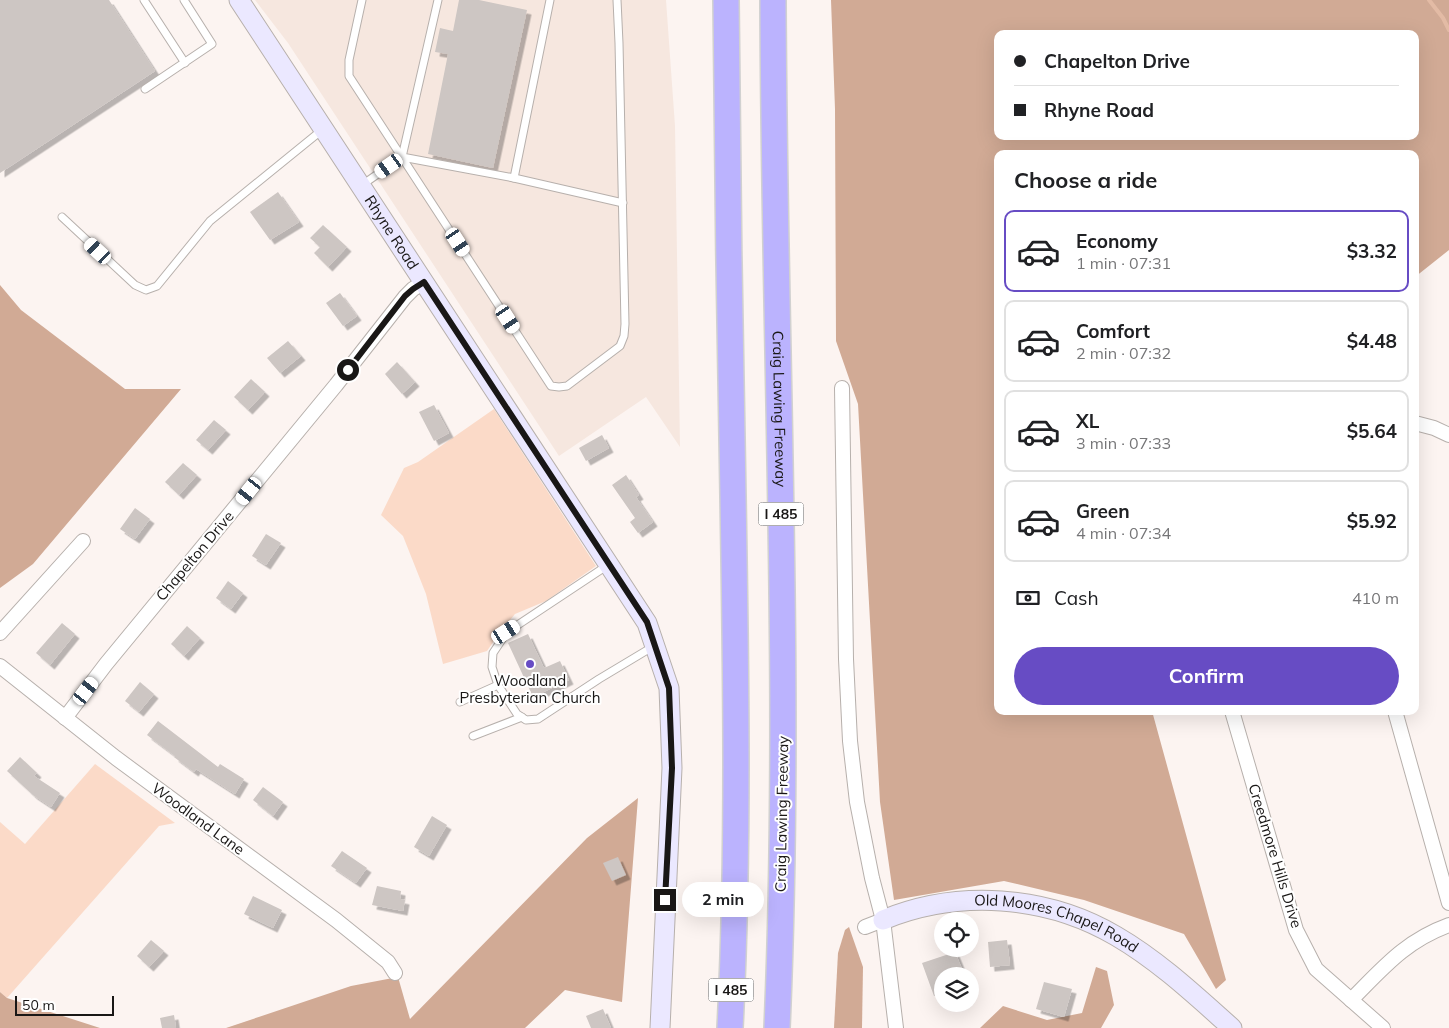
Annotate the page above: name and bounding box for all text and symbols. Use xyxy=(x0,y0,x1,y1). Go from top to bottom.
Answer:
text: Chapelton Drive xyxy=(1044,49,1190,73)
text: Rhyne Road xyxy=(1044,98,1154,122)
car xyxy=(372,151,405,181)
text: Choose a ride xyxy=(1014,166,1157,194)
street label: Rhyne Road xyxy=(361,192,423,273)
car xyxy=(443,225,472,259)
icon: car xyxy=(1016,229,1061,274)
text: Economy xyxy=(1076,229,1158,253)
car xyxy=(81,235,114,267)
text: $3.32 xyxy=(1347,239,1397,263)
text: 1 min · 07:31 xyxy=(1076,253,1171,273)
car xyxy=(493,302,522,336)
icon: car xyxy=(1016,319,1061,364)
text: Comfort xyxy=(1076,319,1150,343)
text: $4.48 xyxy=(1347,329,1397,353)
street label: Craig Lawing Freeway xyxy=(769,331,791,487)
text: 2 min · 07:32 xyxy=(1076,343,1171,363)
route start xyxy=(337,359,359,381)
icon: car xyxy=(1016,409,1061,454)
text: XL xyxy=(1076,409,1099,433)
text: $5.64 xyxy=(1347,419,1397,443)
text: 3 min · 07:33 xyxy=(1076,433,1171,453)
car xyxy=(233,475,264,507)
icon: car xyxy=(1016,499,1061,544)
text: Green xyxy=(1076,499,1130,523)
road number: I 485 xyxy=(758,502,804,526)
street label: Chapelton Drive xyxy=(152,507,238,604)
text: $5.92 xyxy=(1347,509,1397,533)
text: 4 min · 07:34 xyxy=(1076,523,1171,543)
icon: cash xyxy=(1014,584,1042,612)
text: Cash xyxy=(1054,586,1099,610)
text: 410 m xyxy=(1352,588,1399,608)
car xyxy=(489,618,522,646)
button: Confirm xyxy=(1014,647,1399,705)
marker: Woodland Presbyterian Church xyxy=(524,658,536,670)
place label: Woodland Presbyterian Church xyxy=(460,671,600,707)
car xyxy=(70,675,101,707)
street label: Craig Lawing Freeway xyxy=(771,736,792,892)
street label: Woodland Lane xyxy=(148,778,249,859)
street label: Creedmore Hills Drive xyxy=(1244,781,1306,930)
callout: 2 min xyxy=(682,882,765,918)
route end xyxy=(654,889,676,911)
text: 2 min xyxy=(702,889,744,909)
street label: Old Moores Chapel Road xyxy=(974,890,1142,957)
map controls xyxy=(934,912,979,1012)
button: locate xyxy=(934,912,979,957)
button: layers xyxy=(934,967,979,1012)
road number: I 485 xyxy=(708,978,754,1002)
scale bar xyxy=(15,993,114,1016)
text: 50 m xyxy=(22,996,55,1014)

